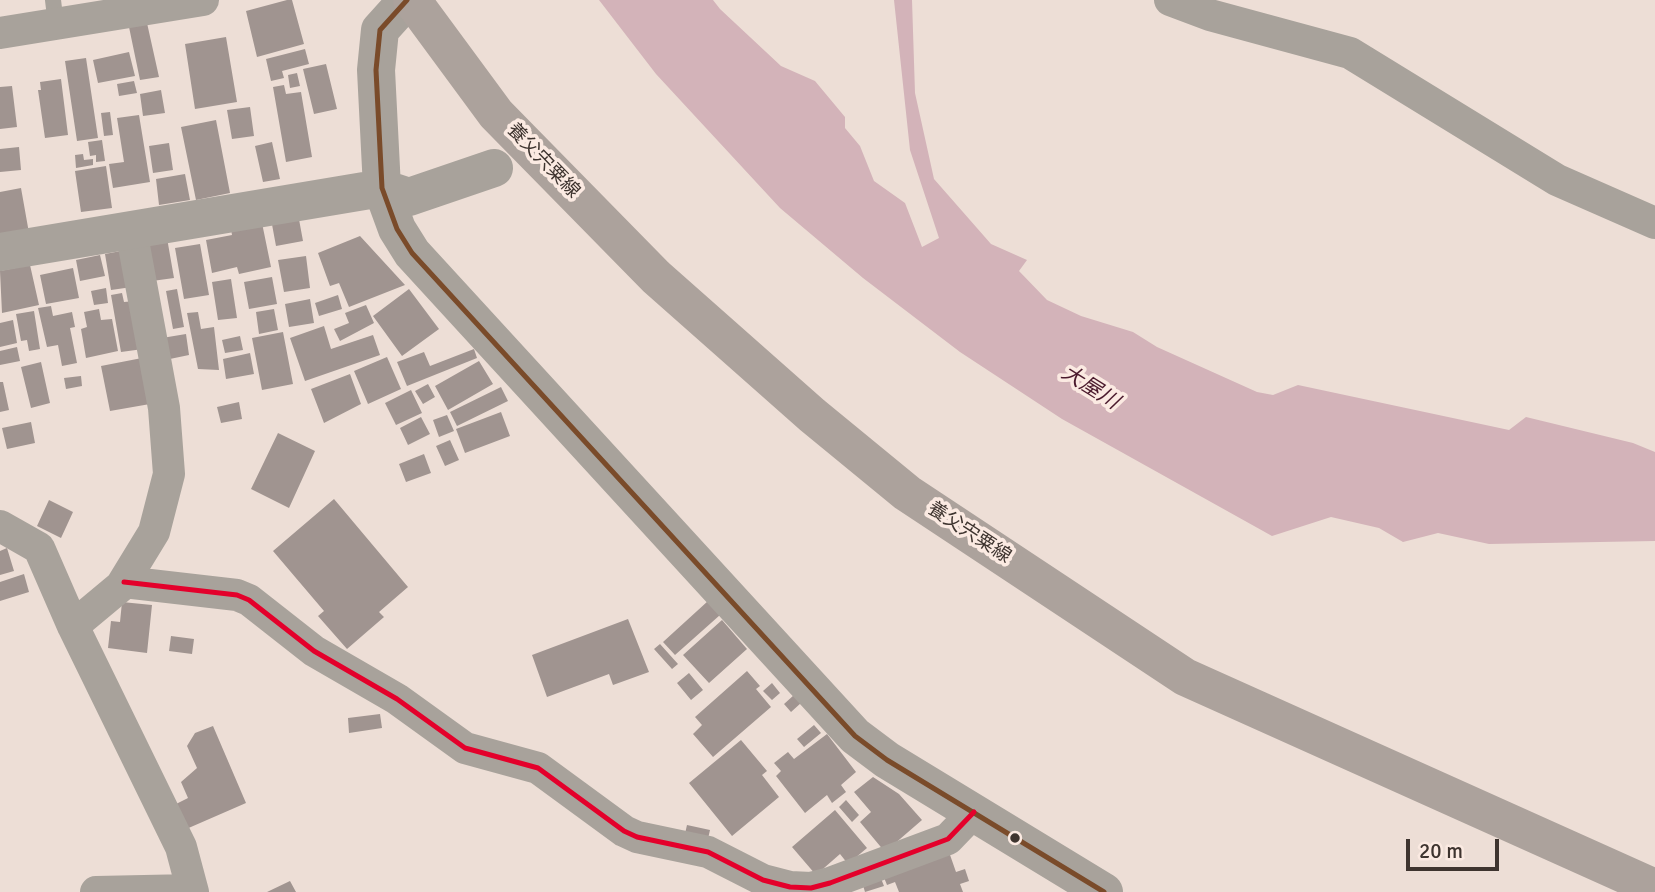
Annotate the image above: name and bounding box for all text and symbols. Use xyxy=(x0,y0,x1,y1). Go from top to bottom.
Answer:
street label: 養父宍粟線 xyxy=(502,119,584,203)
water label: 大屋川 xyxy=(1057,361,1123,415)
street label: 養父宍粟線 xyxy=(923,498,1015,568)
scale bar xyxy=(1410,826,1503,870)
unlabelled marker xyxy=(1008,831,1022,845)
text: 20 m xyxy=(1419,838,1463,864)

